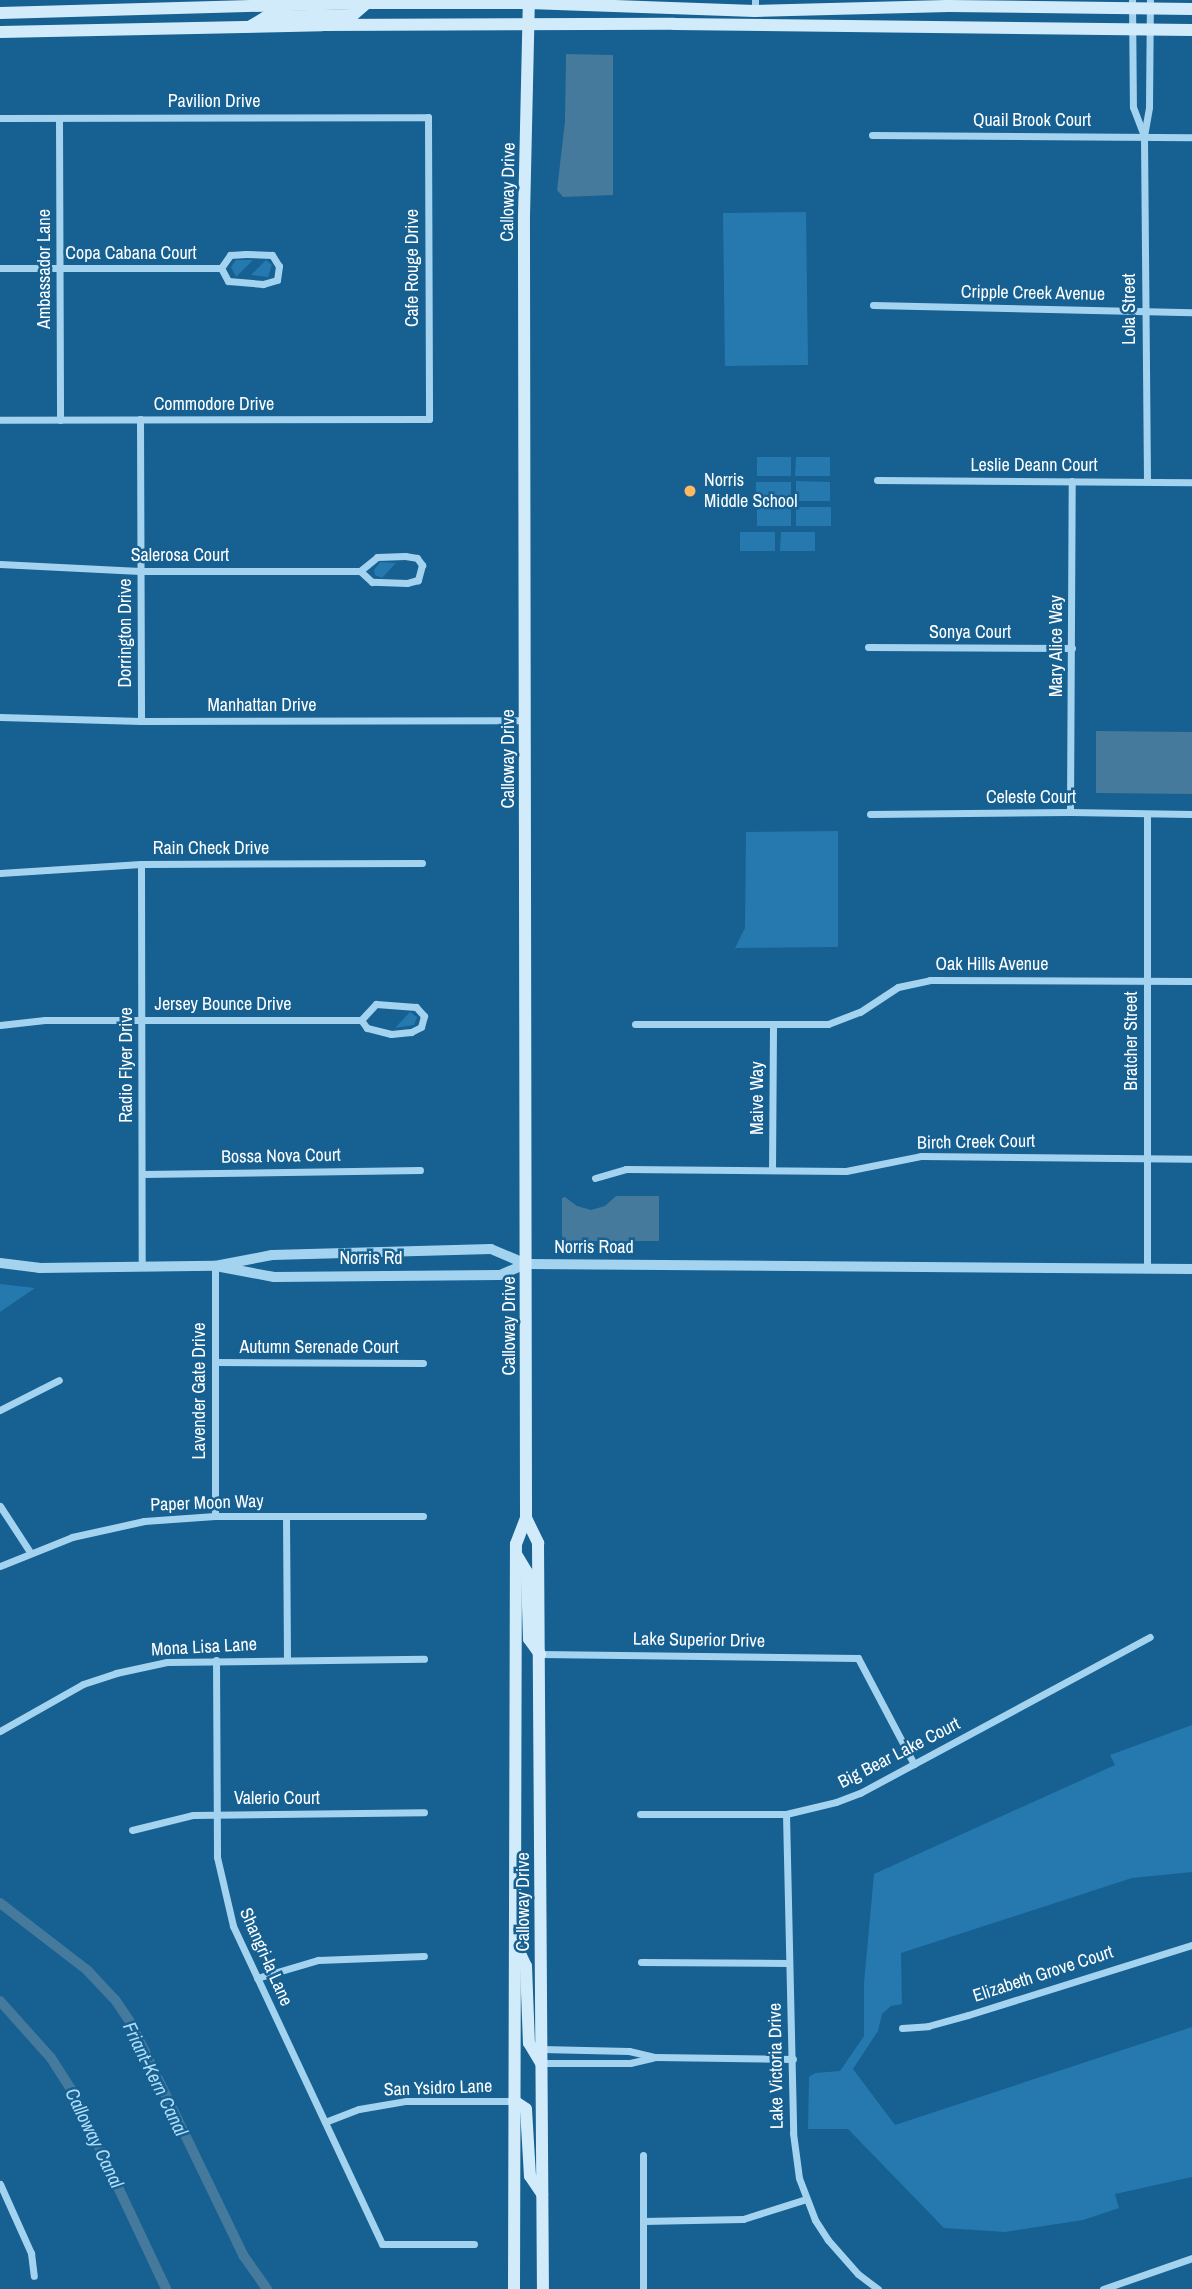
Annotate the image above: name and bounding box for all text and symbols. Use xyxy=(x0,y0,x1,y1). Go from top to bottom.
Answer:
street label: Pavilion Drive xyxy=(168,90,260,112)
street label: Quail Brook Court xyxy=(973,109,1091,131)
street label: Calloway Drive xyxy=(496,142,520,242)
street label: Ambassador Lane xyxy=(33,209,55,329)
street label: Cafe Rouge Drive xyxy=(401,209,423,327)
street label: Copa Cabana Court xyxy=(65,242,197,264)
street label: Lola Street xyxy=(1118,273,1140,345)
street label: Cripple Creek Avenue xyxy=(960,281,1106,305)
street label: Commodore Drive xyxy=(154,393,274,415)
street label: Leslie Deann Court xyxy=(970,454,1098,476)
place label: Norris Middle School xyxy=(704,470,798,512)
marker: Norris Middle School xyxy=(682,483,698,499)
street label: Salerosa Court xyxy=(131,544,229,566)
street label: Dorrington Drive xyxy=(114,578,136,688)
street label: Mary Alice Way xyxy=(1045,595,1067,697)
street label: Sonya Court xyxy=(929,621,1011,643)
street label: Manhattan Drive xyxy=(207,694,317,716)
street label: Calloway Drive xyxy=(497,709,519,809)
street label: Celeste Court xyxy=(986,786,1076,808)
street label: Rain Check Drive xyxy=(153,837,269,859)
street label: Oak Hills Avenue xyxy=(935,953,1049,975)
street label: Bratcher Street xyxy=(1120,991,1142,1091)
street label: Jersey Bounce Drive xyxy=(155,993,291,1015)
street label: Radio Flyer Drive xyxy=(115,1007,137,1123)
street label: Maive Way xyxy=(746,1061,768,1135)
street label: Birch Creek Court xyxy=(917,1130,1035,1154)
street label: Bossa Nova Court xyxy=(221,1144,341,1168)
street label: Norris Road xyxy=(554,1236,634,1258)
street label: Norris Rd xyxy=(339,1247,403,1269)
street label: Calloway Drive xyxy=(498,1276,520,1376)
street label: Lavender Gate Drive xyxy=(188,1322,210,1460)
street label: Autumn Serenade Court xyxy=(239,1336,399,1358)
street label: Paper Moon Way xyxy=(150,1490,264,1516)
street label: Lake Superior Drive xyxy=(633,1628,765,1652)
street label: Mona Lisa Lane xyxy=(151,1633,257,1661)
street label: Big Bear Lake Court xyxy=(835,1713,963,1793)
street label: Valerio Court xyxy=(234,1787,320,1809)
street label: Calloway Drive xyxy=(512,1852,534,1952)
street label: Shangri-la Lane xyxy=(235,1905,297,2009)
street label: Elizabeth Grove Court xyxy=(970,1941,1116,2007)
street label: Lake Victoria Drive xyxy=(764,2003,788,2129)
water label: Friant-Kern Canal xyxy=(118,2018,192,2140)
street label: San Ysidro Lane xyxy=(383,2075,493,2101)
water label: Calloway Canal xyxy=(60,2084,128,2192)

